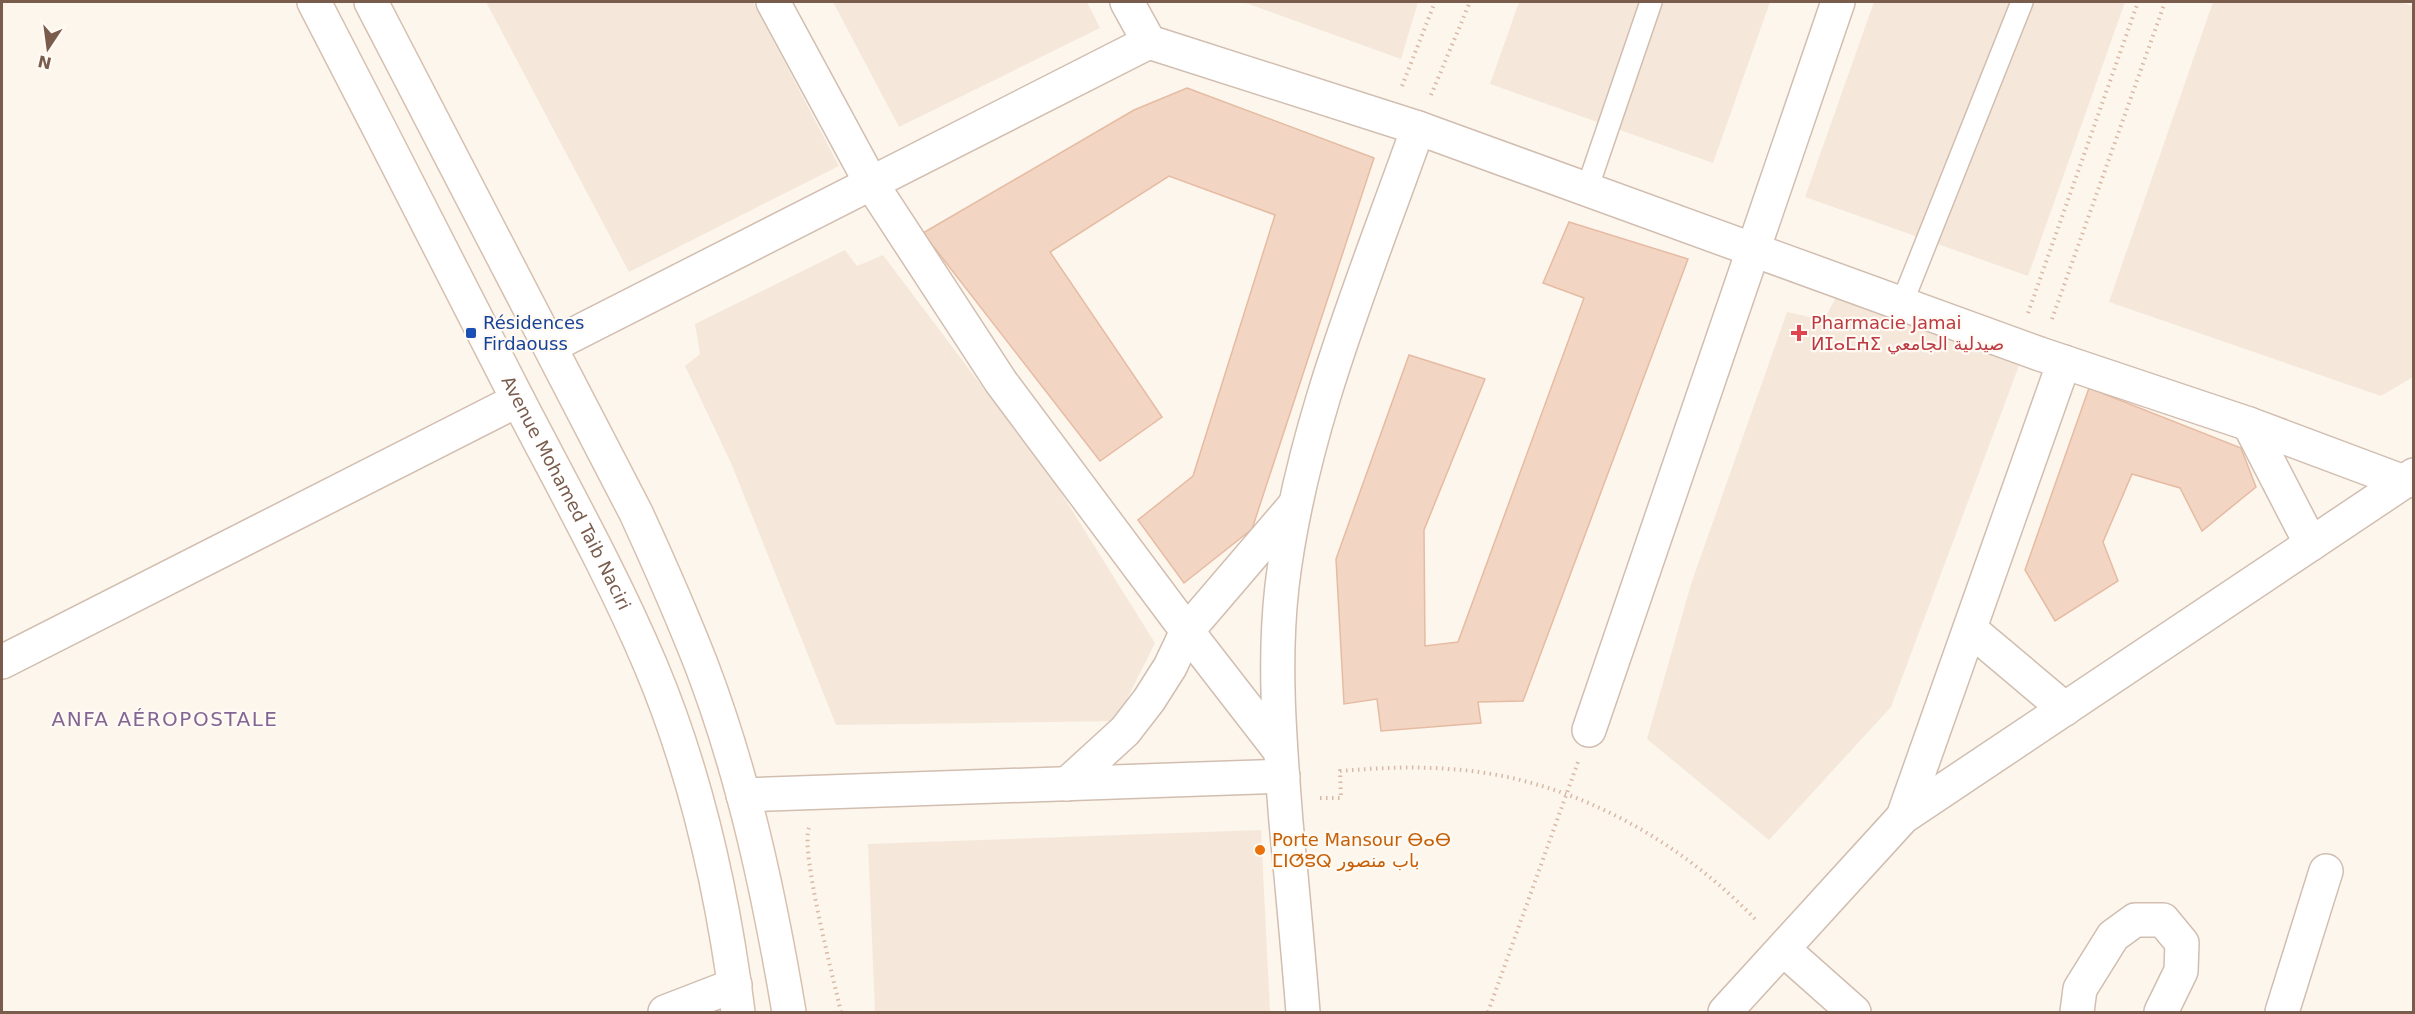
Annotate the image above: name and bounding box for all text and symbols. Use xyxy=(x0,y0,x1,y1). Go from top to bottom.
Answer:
north arrow xyxy=(18,18,78,78)
text: N xyxy=(36,51,53,73)
place label: Résidences Firdaouss xyxy=(483,312,584,354)
place label: Pharmacie Jamai ⵍⵊⴰⵎⵄⵉ صيدلية الجامعي xyxy=(1811,312,2004,355)
marker: Résidences Firdaouss xyxy=(464,326,478,340)
marker: Pharmacie Jamai ⵍⵊⴰⵎⵄⵉ صيدلية الجامعي xyxy=(1792,326,1806,340)
street label: Avenue Mohamed Taib Naciri xyxy=(498,372,635,613)
district label: ANFA AÉROPOSTALE xyxy=(52,707,278,731)
place label: Porte Mansour ⴱⴰⴱ ⵎⵏⵚⵓⵕ باب منصور xyxy=(1272,829,1451,872)
marker: Porte Mansour ⴱⴰⴱ ⵎⵏⵚⵓⵕ باب منصور xyxy=(1253,843,1267,857)

